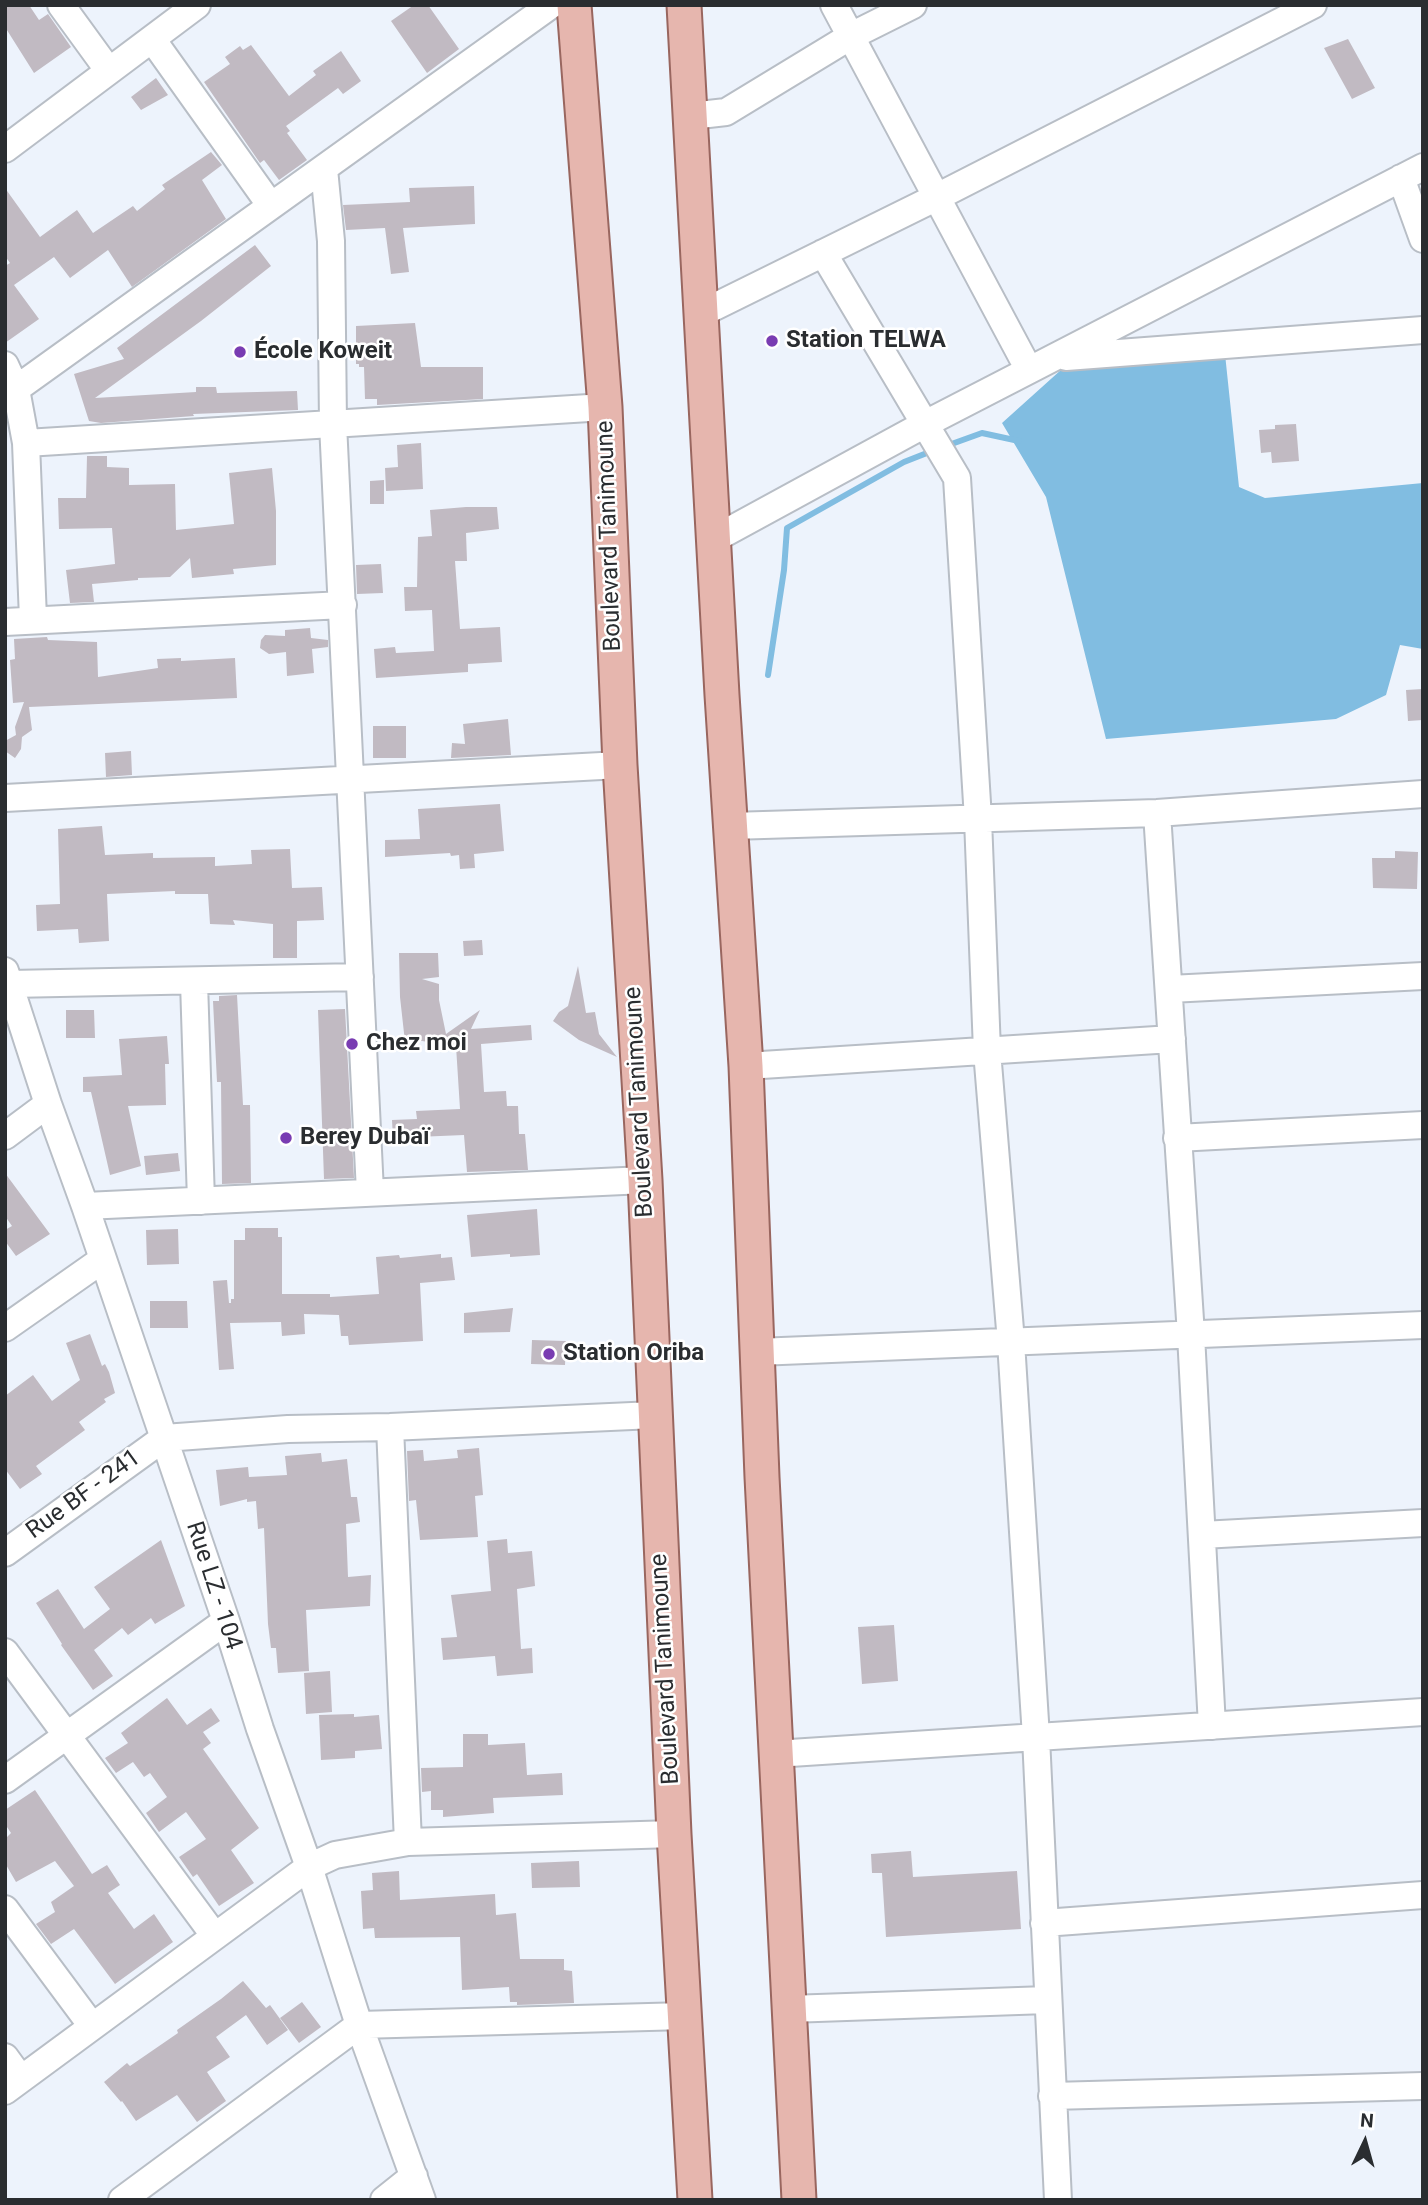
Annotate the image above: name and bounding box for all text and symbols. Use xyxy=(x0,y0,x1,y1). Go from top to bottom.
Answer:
place label: Station TELWA xyxy=(786,327,946,355)
marker: Station TELWA xyxy=(764,333,780,349)
place label: École Koweit xyxy=(254,338,392,366)
marker: École Koweit xyxy=(232,344,248,360)
street label: Boulevard Tanimoune xyxy=(592,420,628,652)
street label: Boulevard Tanimoune xyxy=(620,986,660,1218)
place label: Chez moi xyxy=(366,1030,467,1058)
marker: Chez moi xyxy=(344,1036,360,1052)
place label: Berey Dubaï xyxy=(300,1124,430,1152)
marker: Berey Dubaï xyxy=(278,1130,294,1146)
place label: Station Oriba xyxy=(563,1340,704,1368)
marker: Station Oriba xyxy=(541,1346,557,1362)
street label: Rue BF - 241 xyxy=(21,1444,147,1546)
street label: Rue LZ - 104 xyxy=(179,1518,247,1654)
street label: Boulevard Tanimoune xyxy=(646,1553,686,1785)
north arrow xyxy=(1330,2107,1400,2177)
text: N xyxy=(1359,2109,1375,2133)

